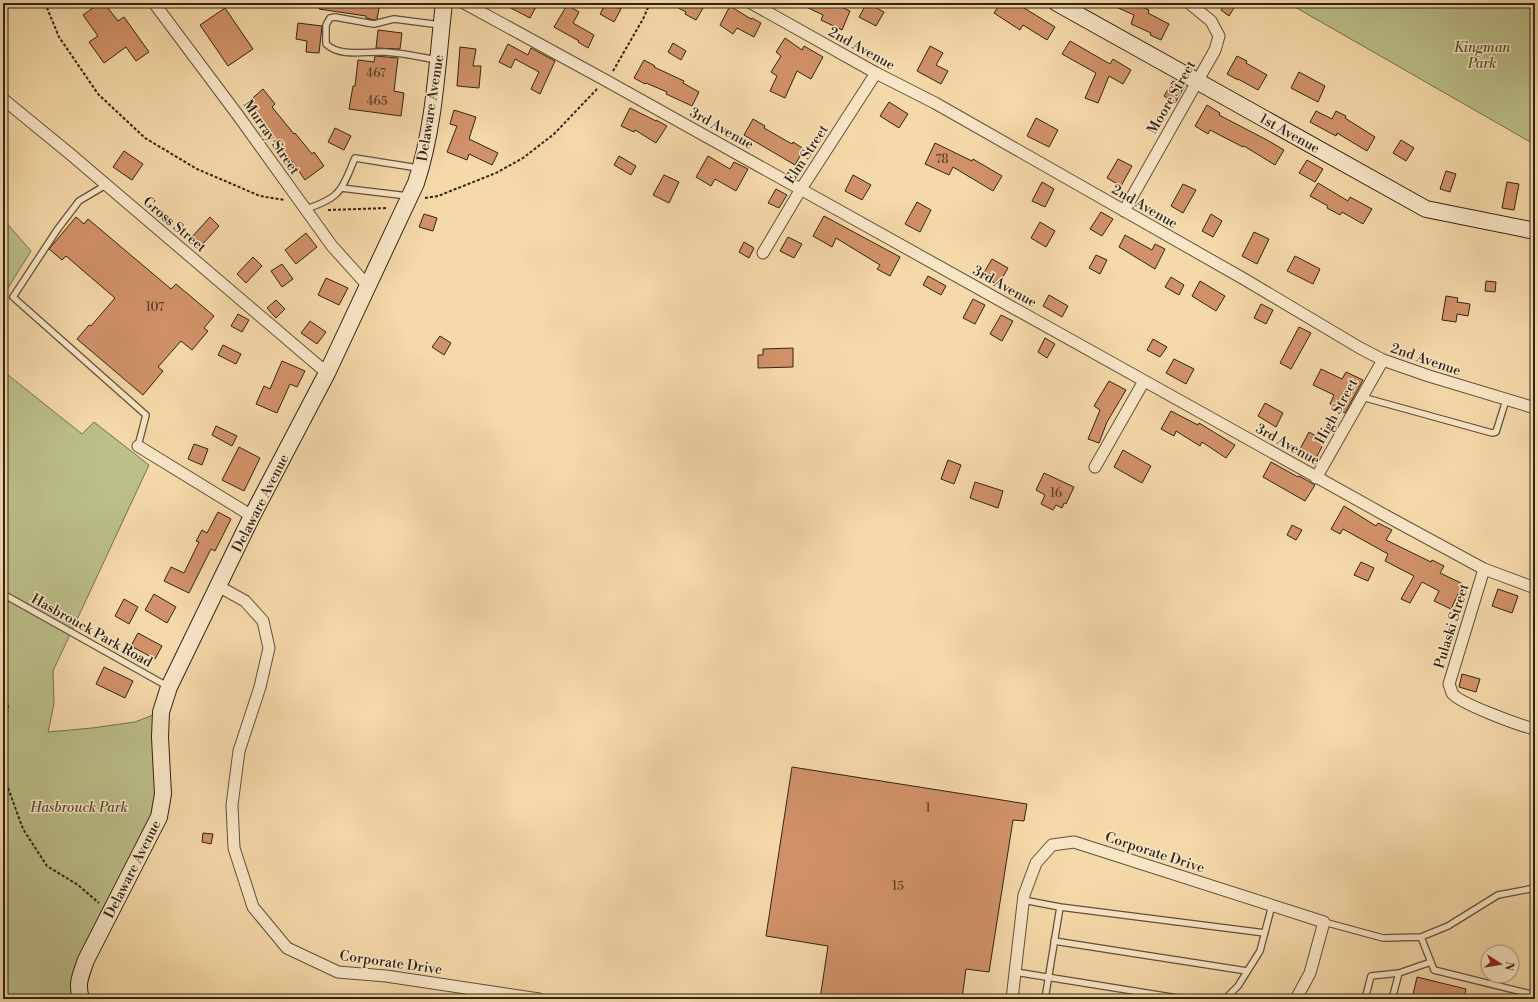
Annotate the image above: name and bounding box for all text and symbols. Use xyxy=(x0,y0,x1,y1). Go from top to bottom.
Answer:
street label: 2nd Avenue xyxy=(825,23,898,75)
park label: Kingman Park xyxy=(1454,39,1510,73)
street label: Delaware Avenue xyxy=(414,53,448,163)
street label: Moore Street xyxy=(1144,57,1200,138)
house number: 467 xyxy=(366,66,386,81)
house number: 465 xyxy=(366,94,388,109)
street label: Murray Street xyxy=(239,97,304,179)
street label: 3rd Avenue xyxy=(686,104,757,154)
street label: 1st Avenue xyxy=(1256,110,1323,158)
street label: Elm Street xyxy=(781,122,833,188)
house number: 78 xyxy=(935,152,949,167)
street label: 2nd Avenue xyxy=(1108,181,1181,233)
street label: Gross Street xyxy=(139,193,210,257)
street label: 3rd Avenue xyxy=(969,262,1040,312)
house number: 107 xyxy=(146,300,164,315)
street label: 2nd Avenue xyxy=(1388,340,1463,380)
street label: High Street xyxy=(1311,375,1362,447)
street label: 3rd Avenue xyxy=(1252,420,1323,470)
street label: Delaware Avenue xyxy=(228,451,293,556)
house number: 16 xyxy=(1050,486,1062,501)
street label: Pulaski Street xyxy=(1431,582,1473,671)
street label: Hasbrouck Park Road xyxy=(28,590,155,672)
park label: Hasbrouck Park xyxy=(29,799,128,817)
house number: 1 xyxy=(925,801,931,816)
street label: Delaware Avenue xyxy=(100,817,165,922)
street label: Corporate Drive xyxy=(1103,828,1207,877)
house number: 15 xyxy=(892,879,904,894)
north arrow xyxy=(1480,944,1520,984)
street label: Corporate Drive xyxy=(338,947,443,979)
text: N xyxy=(1501,960,1517,972)

